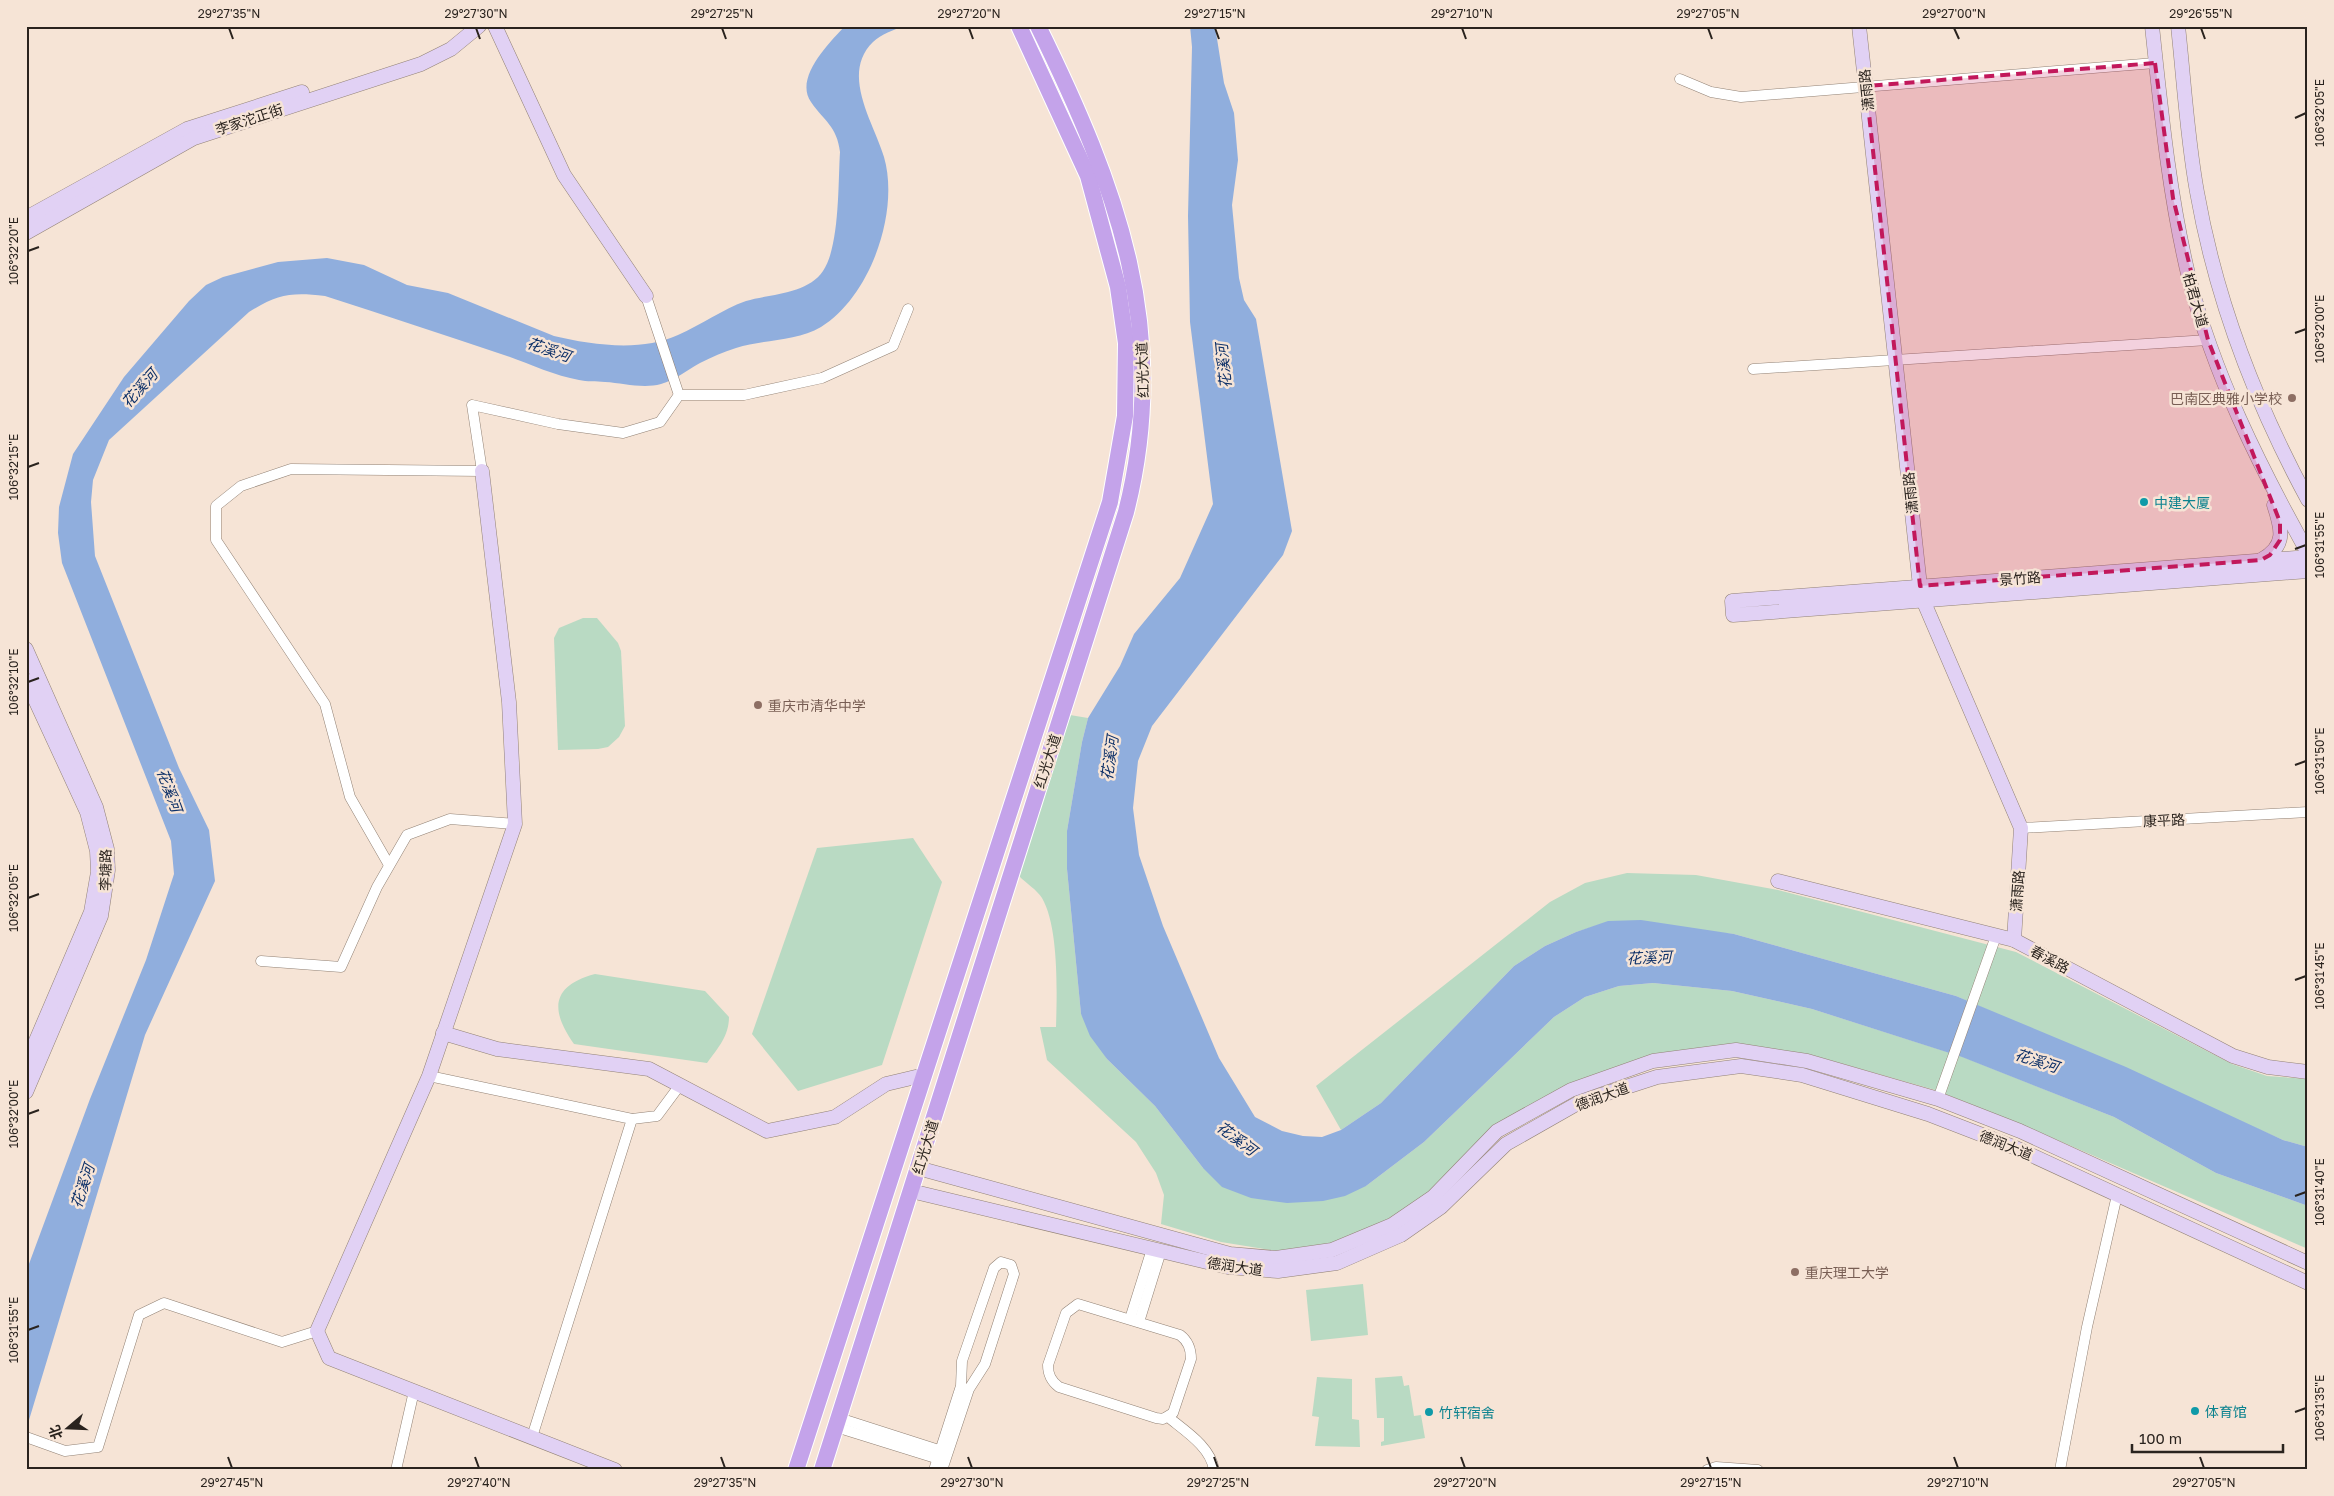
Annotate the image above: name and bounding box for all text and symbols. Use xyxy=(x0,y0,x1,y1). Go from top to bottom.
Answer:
text: 29°27'35"N xyxy=(198,6,260,21)
text: 29°27'30"N xyxy=(444,6,508,21)
text: 29°27'25"N xyxy=(691,6,753,21)
text: 29°27'20"N xyxy=(937,6,1001,21)
text: 29°27'15"N xyxy=(1184,6,1246,21)
text: 29°27'10"N xyxy=(1431,6,1493,21)
text: 29°27'05"N xyxy=(1676,6,1740,21)
text: 29°27'00"N xyxy=(1922,6,1986,21)
text: 29°26'55"N xyxy=(2169,6,2233,21)
street label: 潇雨路 xyxy=(1855,68,1877,112)
text: 106°32'05"E xyxy=(2312,79,2327,147)
street label: 李家沱正街 xyxy=(213,100,285,138)
text: 106°32'20"E xyxy=(6,217,21,285)
street label: 柏君大道 xyxy=(2180,271,2212,329)
text: 106°32'00"E xyxy=(2312,295,2327,363)
water label: 花溪河 xyxy=(525,333,576,366)
water label: 花溪河 xyxy=(1211,340,1234,389)
street label: 红光大道 xyxy=(1133,342,1151,398)
water label: 花溪河 xyxy=(117,363,163,411)
place label: 巴南区典雅小学校 xyxy=(2170,390,2282,407)
marker: 巴南区典雅小学校 xyxy=(2286,392,2298,404)
text: 106°32'15"E xyxy=(6,434,21,500)
street label: 潇雨路 xyxy=(1899,471,1921,515)
place label: 中建大厦 xyxy=(2154,494,2210,511)
marker: 中建大厦 xyxy=(2138,496,2150,508)
text: 106°31'55"E xyxy=(2312,512,2327,578)
street label: 景竹路 xyxy=(1998,568,2042,588)
text: 106°32'10"E xyxy=(6,648,21,716)
place label: 重庆市清华中学 xyxy=(768,697,866,714)
marker: 重庆市清华中学 xyxy=(752,699,764,711)
text: 106°31'50"E xyxy=(2312,727,2327,795)
street label: 红光大道 xyxy=(1030,732,1064,790)
water label: 花溪河 xyxy=(1097,732,1121,782)
water label: 花溪河 xyxy=(154,766,187,817)
street label: 康平路 xyxy=(2143,810,2185,830)
street label: 李塘路 xyxy=(96,849,114,891)
text: 106°32'05"E xyxy=(6,864,21,932)
street label: 潇雨路 xyxy=(2007,869,2027,913)
street label: 春溪路 xyxy=(2027,942,2073,976)
text: 106°31'45"E xyxy=(2312,943,2327,1009)
water label: 花溪河 xyxy=(1626,947,1675,967)
water label: 花溪河 xyxy=(2013,1044,2064,1076)
street label: 德润大道 xyxy=(1573,1078,1631,1114)
text: 106°32'00"E xyxy=(6,1080,21,1148)
water label: 花溪河 xyxy=(1214,1117,1263,1161)
street label: 红光大道 xyxy=(909,1118,941,1176)
street label: 德润大道 xyxy=(1977,1127,2035,1163)
text: 106°31'40"E xyxy=(2312,1158,2327,1226)
water label: 花溪河 xyxy=(66,1159,98,1210)
street label: 德润大道 xyxy=(1206,1254,1264,1278)
place label: 重庆理工大学 xyxy=(1805,1264,1889,1281)
marker: 重庆理工大学 xyxy=(1789,1266,1801,1278)
text: 106°31'55"E xyxy=(6,1297,21,1363)
text: 106°31'35"E xyxy=(2312,1375,2327,1441)
place label: 体育馆 xyxy=(2205,1403,2247,1420)
north arrow xyxy=(42,1404,92,1454)
place label: 竹轩宿舍 xyxy=(1439,1404,1495,1421)
marker: 体育馆 xyxy=(2189,1405,2201,1417)
marker: 竹轩宿舍 xyxy=(1423,1406,1435,1418)
scale bar xyxy=(2132,1421,2283,1453)
text: 北 xyxy=(45,1423,66,1442)
text: 100 m xyxy=(2139,1429,2182,1447)
text: 29°27'45"N xyxy=(201,1475,263,1490)
text: 29°27'40"N xyxy=(447,1475,511,1490)
text: 29°27'35"N xyxy=(694,1475,756,1490)
text: 29°27'30"N xyxy=(940,1475,1004,1490)
text: 29°27'25"N xyxy=(1187,1475,1249,1490)
text: 29°27'20"N xyxy=(1433,1475,1497,1490)
text: 29°27'15"N xyxy=(1680,1475,1742,1490)
text: 29°27'10"N xyxy=(1927,1475,1989,1490)
text: 29°27'05"N xyxy=(2172,1475,2236,1490)

